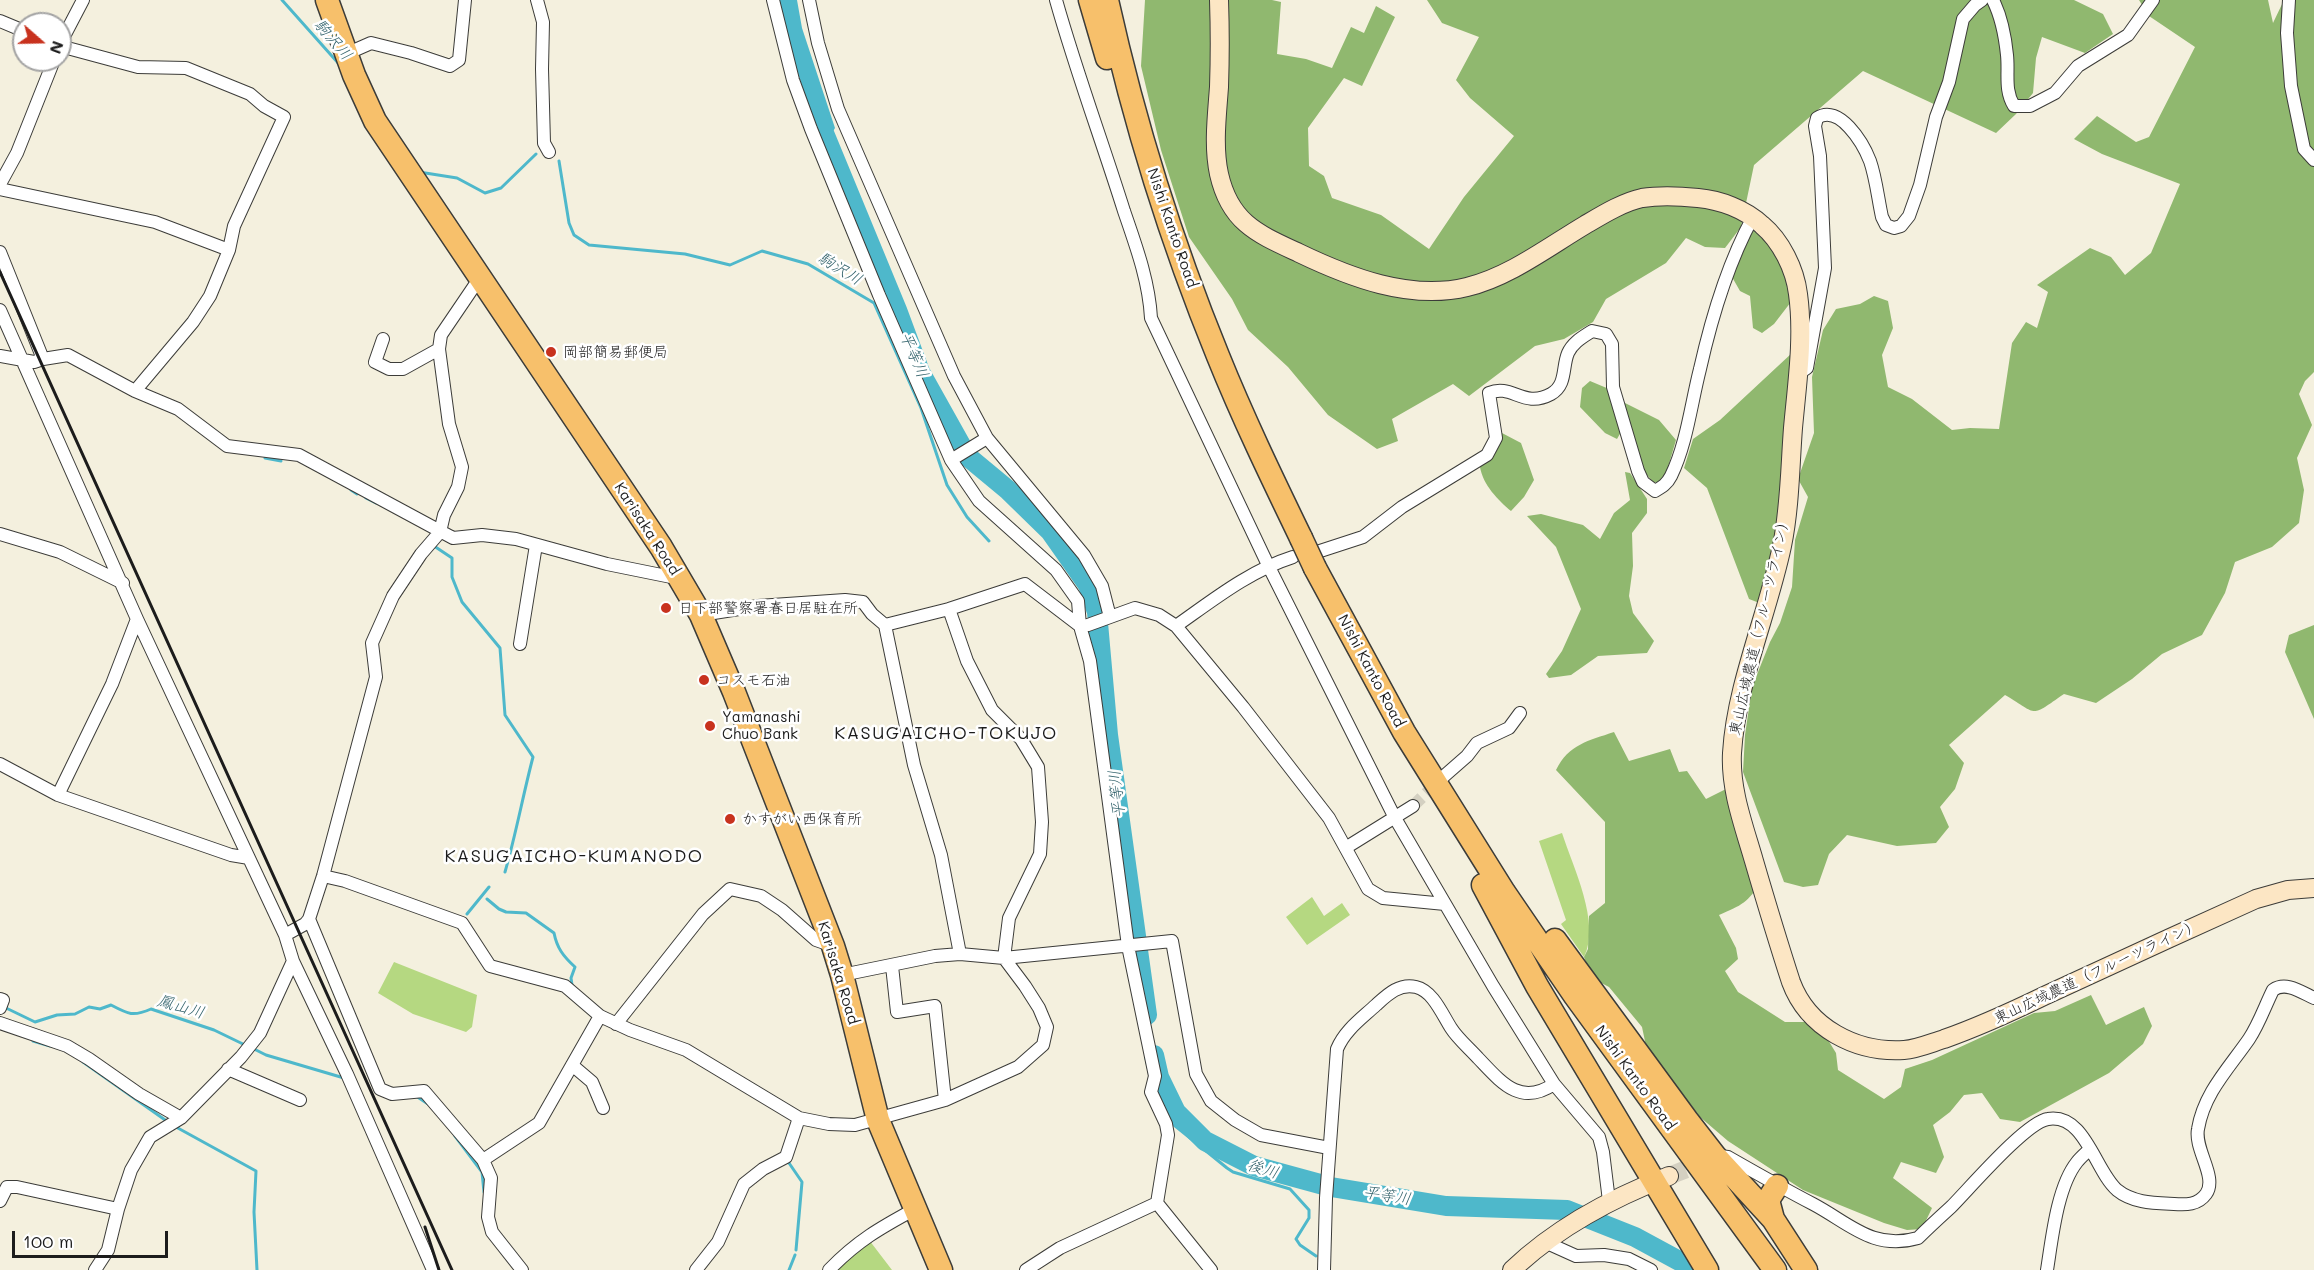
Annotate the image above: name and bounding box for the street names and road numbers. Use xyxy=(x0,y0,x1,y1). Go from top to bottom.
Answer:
street label: Nishi Kanto Road xyxy=(1143,166,1201,290)
street label: Karisaka Road xyxy=(610,479,684,579)
street label: 東山広域農道（フルーツライン） xyxy=(1726,513,1794,737)
street label: Nishi Kanto Road xyxy=(1334,611,1408,731)
street label: 東山広域農道（フルーツライン） xyxy=(1991,916,2203,1028)
street label: Karisaka Road xyxy=(814,919,862,1027)
street label: Nishi Kanto Road xyxy=(1591,1022,1679,1134)

